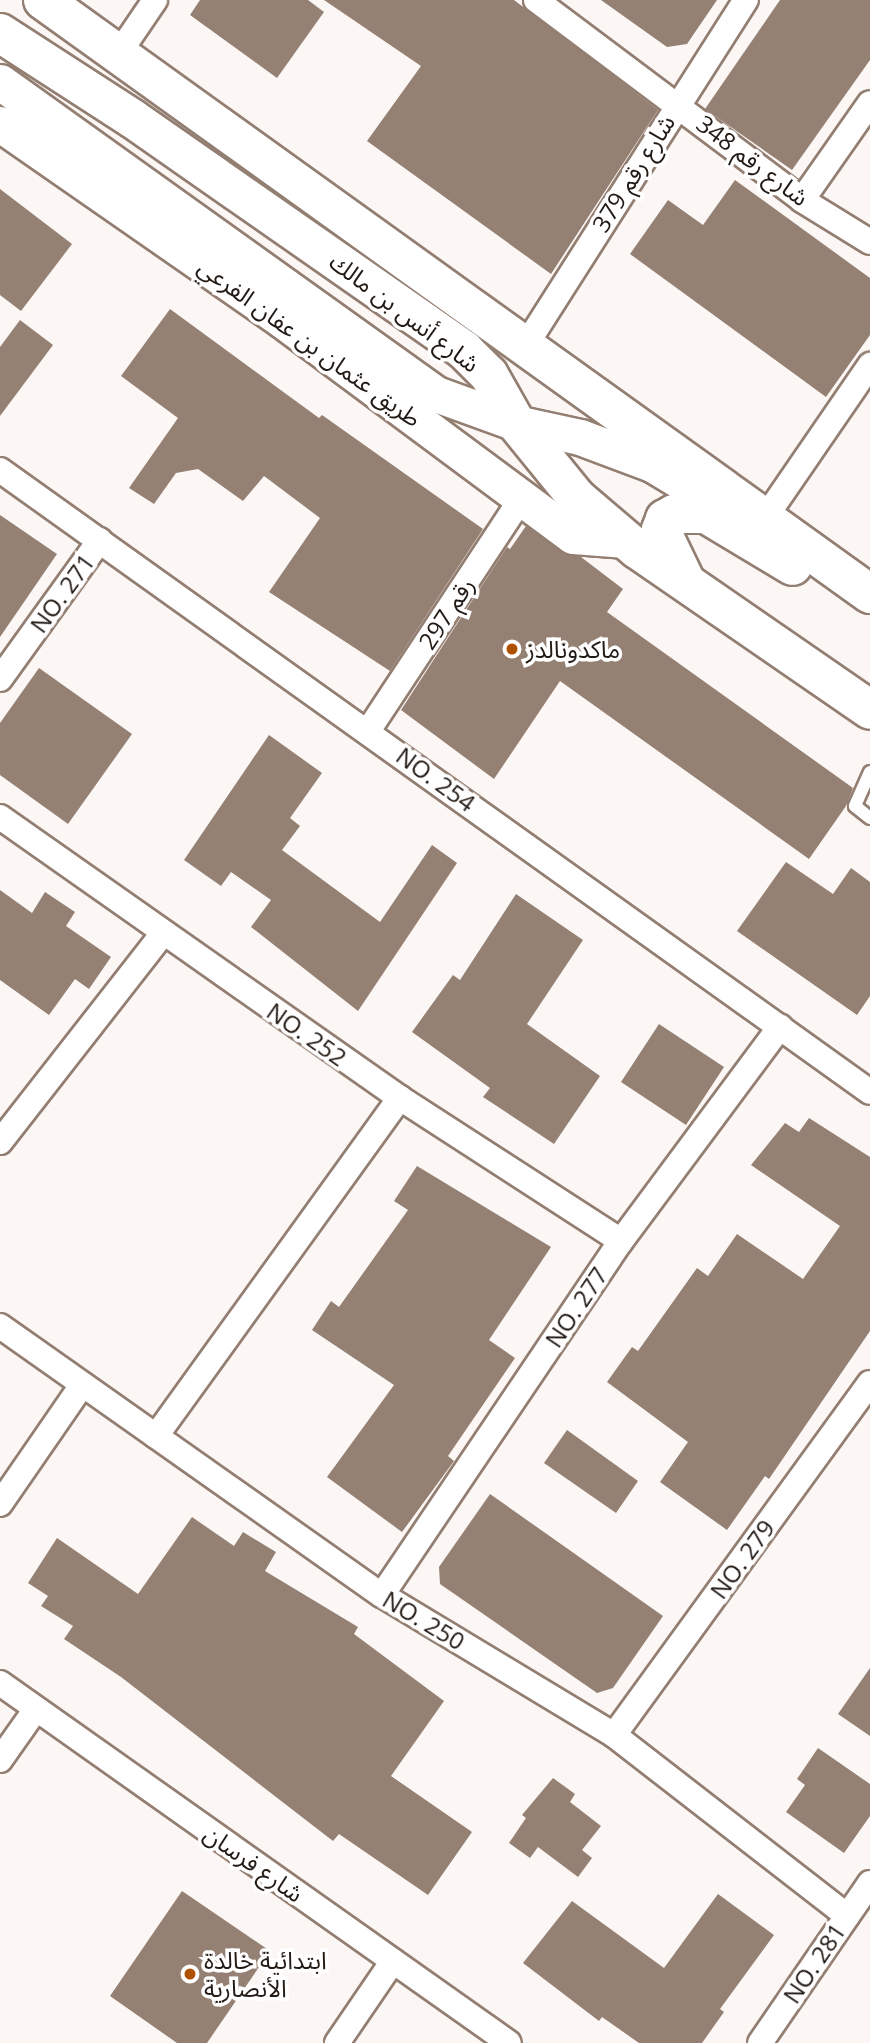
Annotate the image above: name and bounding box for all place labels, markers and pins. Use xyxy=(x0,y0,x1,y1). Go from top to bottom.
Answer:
place label: ماكدونالدز xyxy=(526,635,620,663)
marker: ماكدونالدز xyxy=(504,641,520,657)
place label: ابتدائية خالدة الأنصارية xyxy=(204,1946,327,2002)
marker: ابتدائية خالدة الأنصارية xyxy=(182,1966,198,1982)

